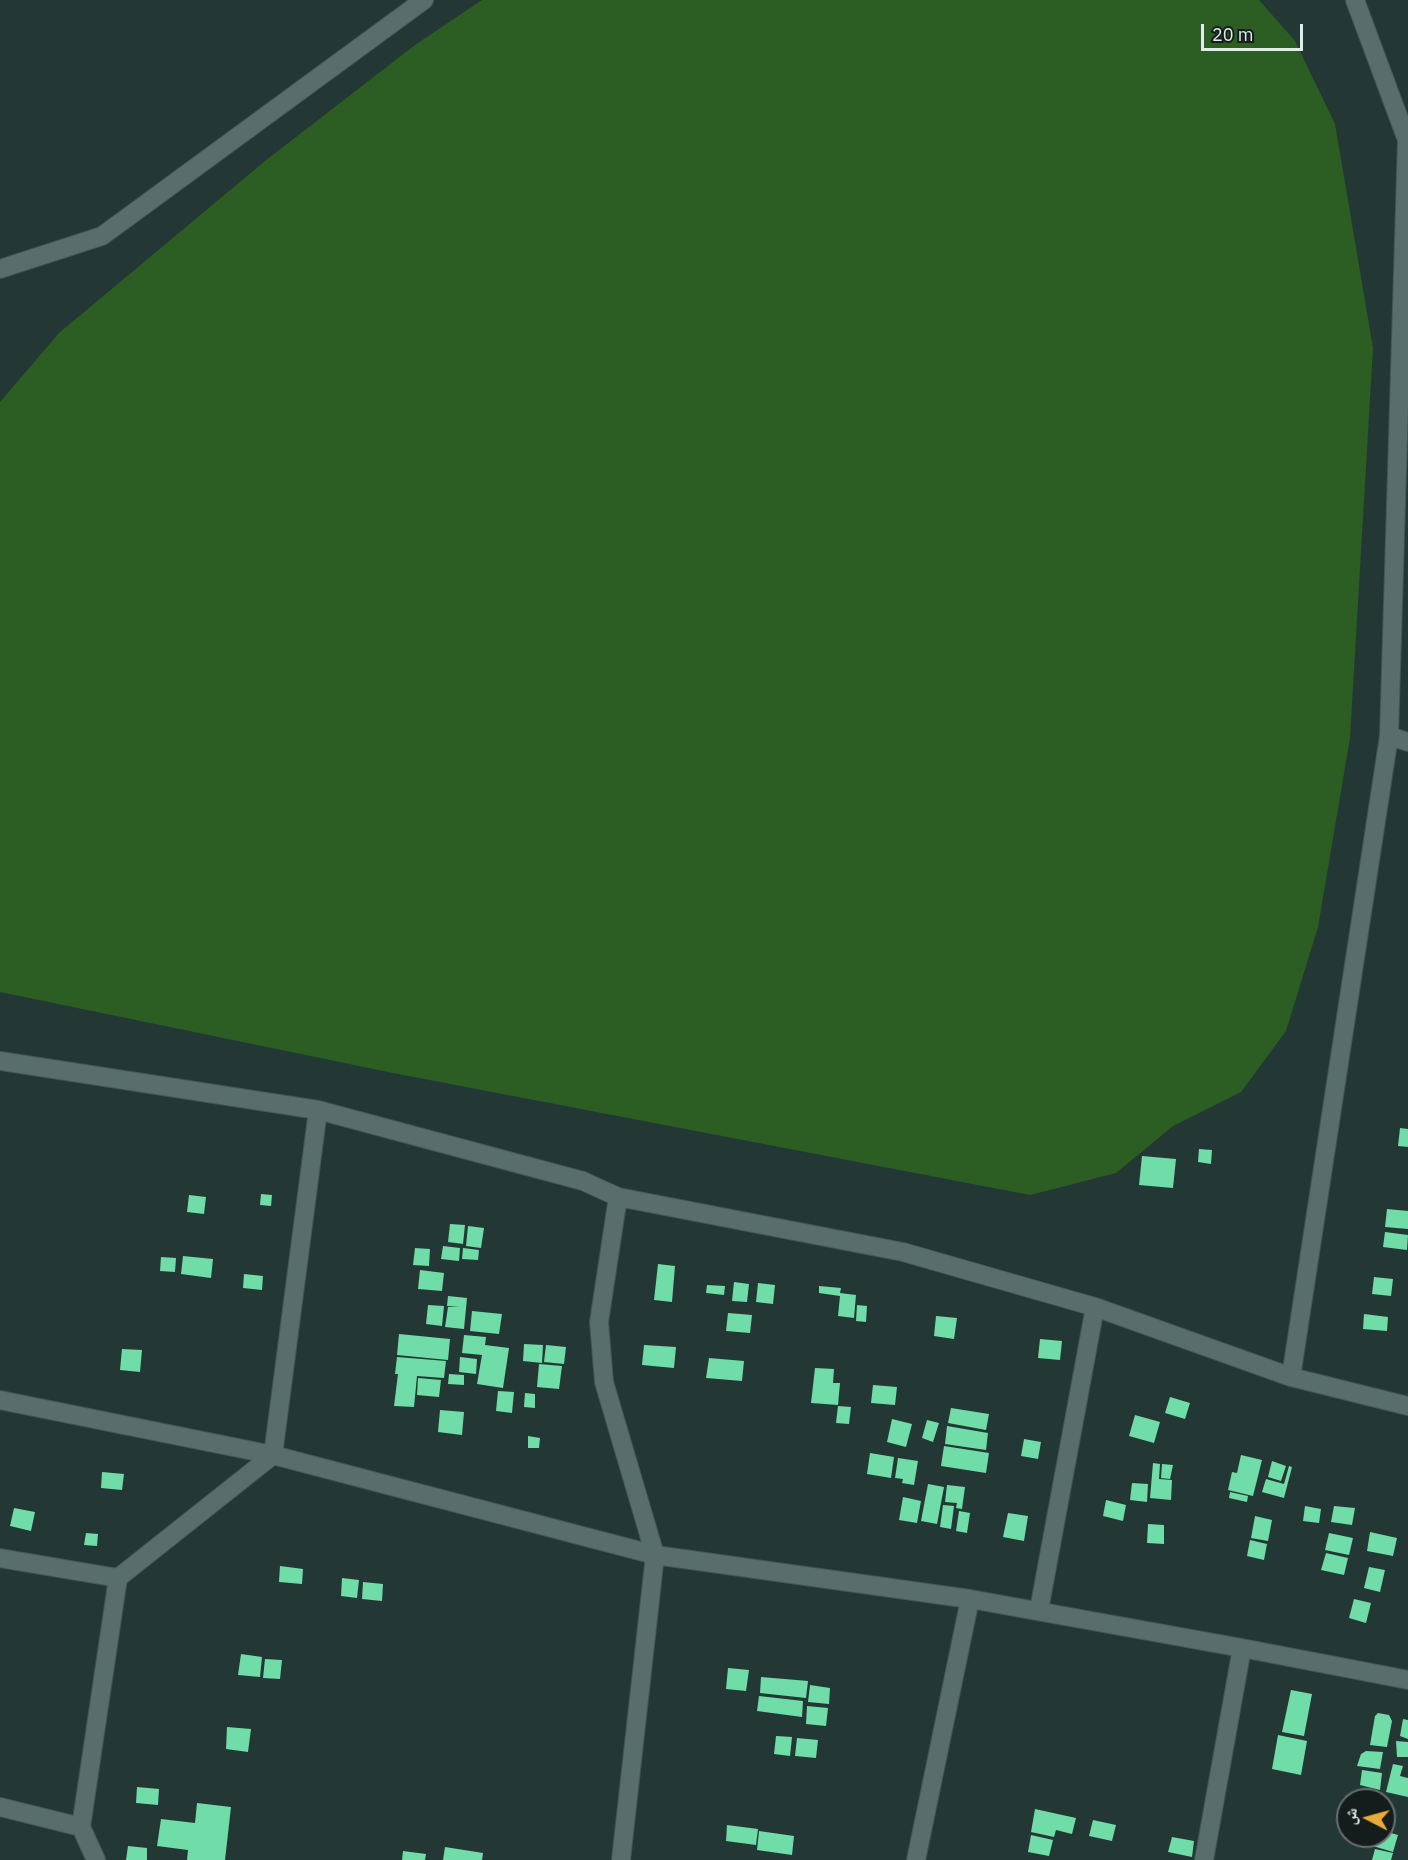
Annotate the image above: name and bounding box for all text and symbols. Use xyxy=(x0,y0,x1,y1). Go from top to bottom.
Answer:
scale bar xyxy=(1204,12,1306,50)
text: 20 m xyxy=(1212,23,1254,46)
north arrow xyxy=(1336,1788,1396,1848)
text: ش xyxy=(1339,1807,1361,1826)

